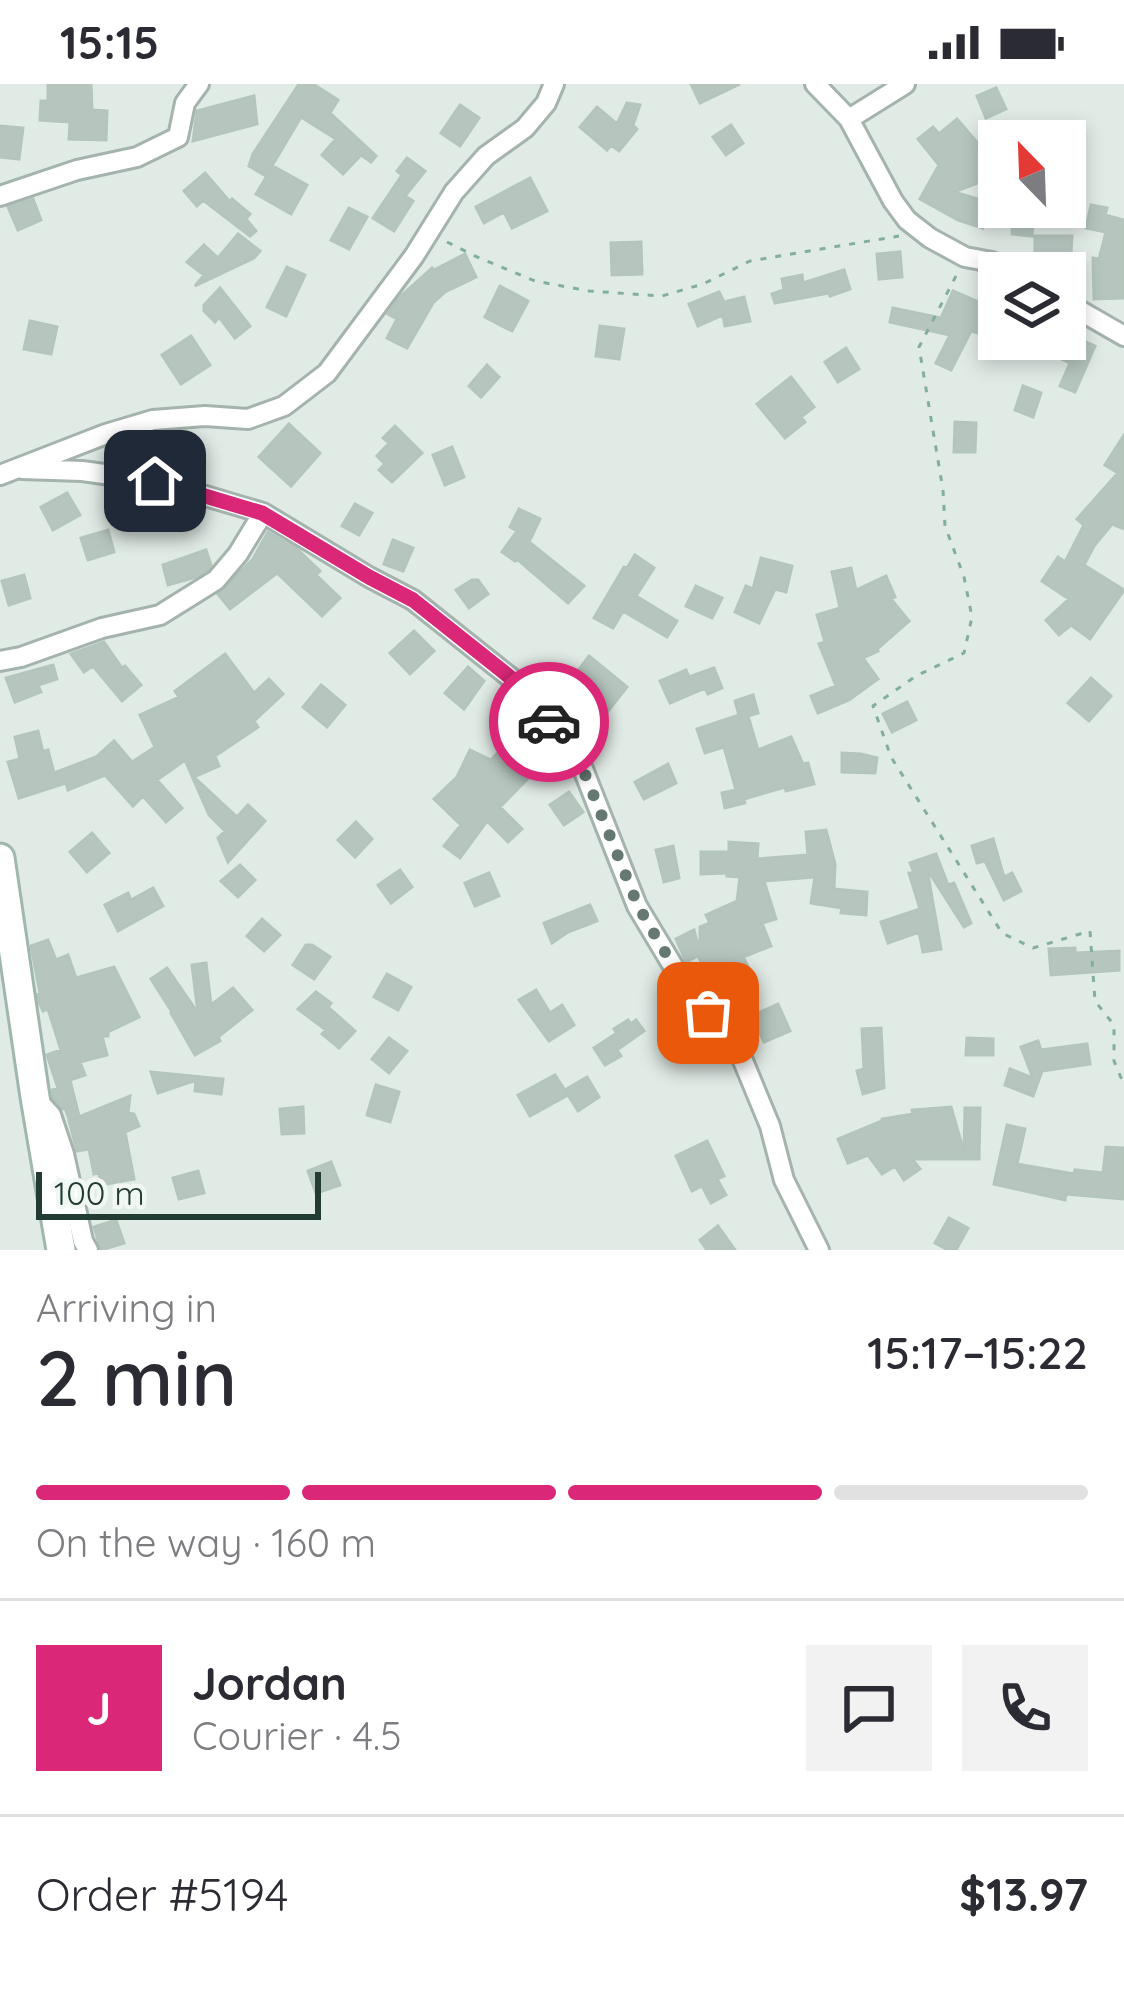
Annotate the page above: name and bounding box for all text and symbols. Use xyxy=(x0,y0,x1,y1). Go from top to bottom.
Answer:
text: 15:15 xyxy=(60,14,159,70)
north arrow xyxy=(978,120,1086,228)
map controls xyxy=(978,120,1086,360)
button: layers xyxy=(978,252,1086,360)
pin xyxy=(104,430,206,532)
icon: home xyxy=(122,448,188,514)
courier xyxy=(489,662,609,782)
icon: car xyxy=(516,689,582,755)
pin xyxy=(657,962,759,1064)
icon: bag xyxy=(675,980,741,1046)
scale bar xyxy=(36,1166,321,1219)
text: 100 m xyxy=(54,1172,145,1213)
text: Arriving in xyxy=(36,1283,217,1332)
text: 15:17–15:22 xyxy=(867,1324,1088,1380)
text: 2 min xyxy=(36,1328,237,1426)
text: On the way · 160 m xyxy=(36,1518,376,1567)
button: chat xyxy=(806,1645,932,1771)
button: phone xyxy=(962,1645,1088,1771)
text: Jordan xyxy=(192,1655,347,1711)
text: J xyxy=(87,1680,111,1736)
text: Courier · 4.5 xyxy=(192,1711,401,1760)
text: Order #5194 xyxy=(36,1866,289,1922)
text: $13.97 xyxy=(959,1866,1088,1922)

